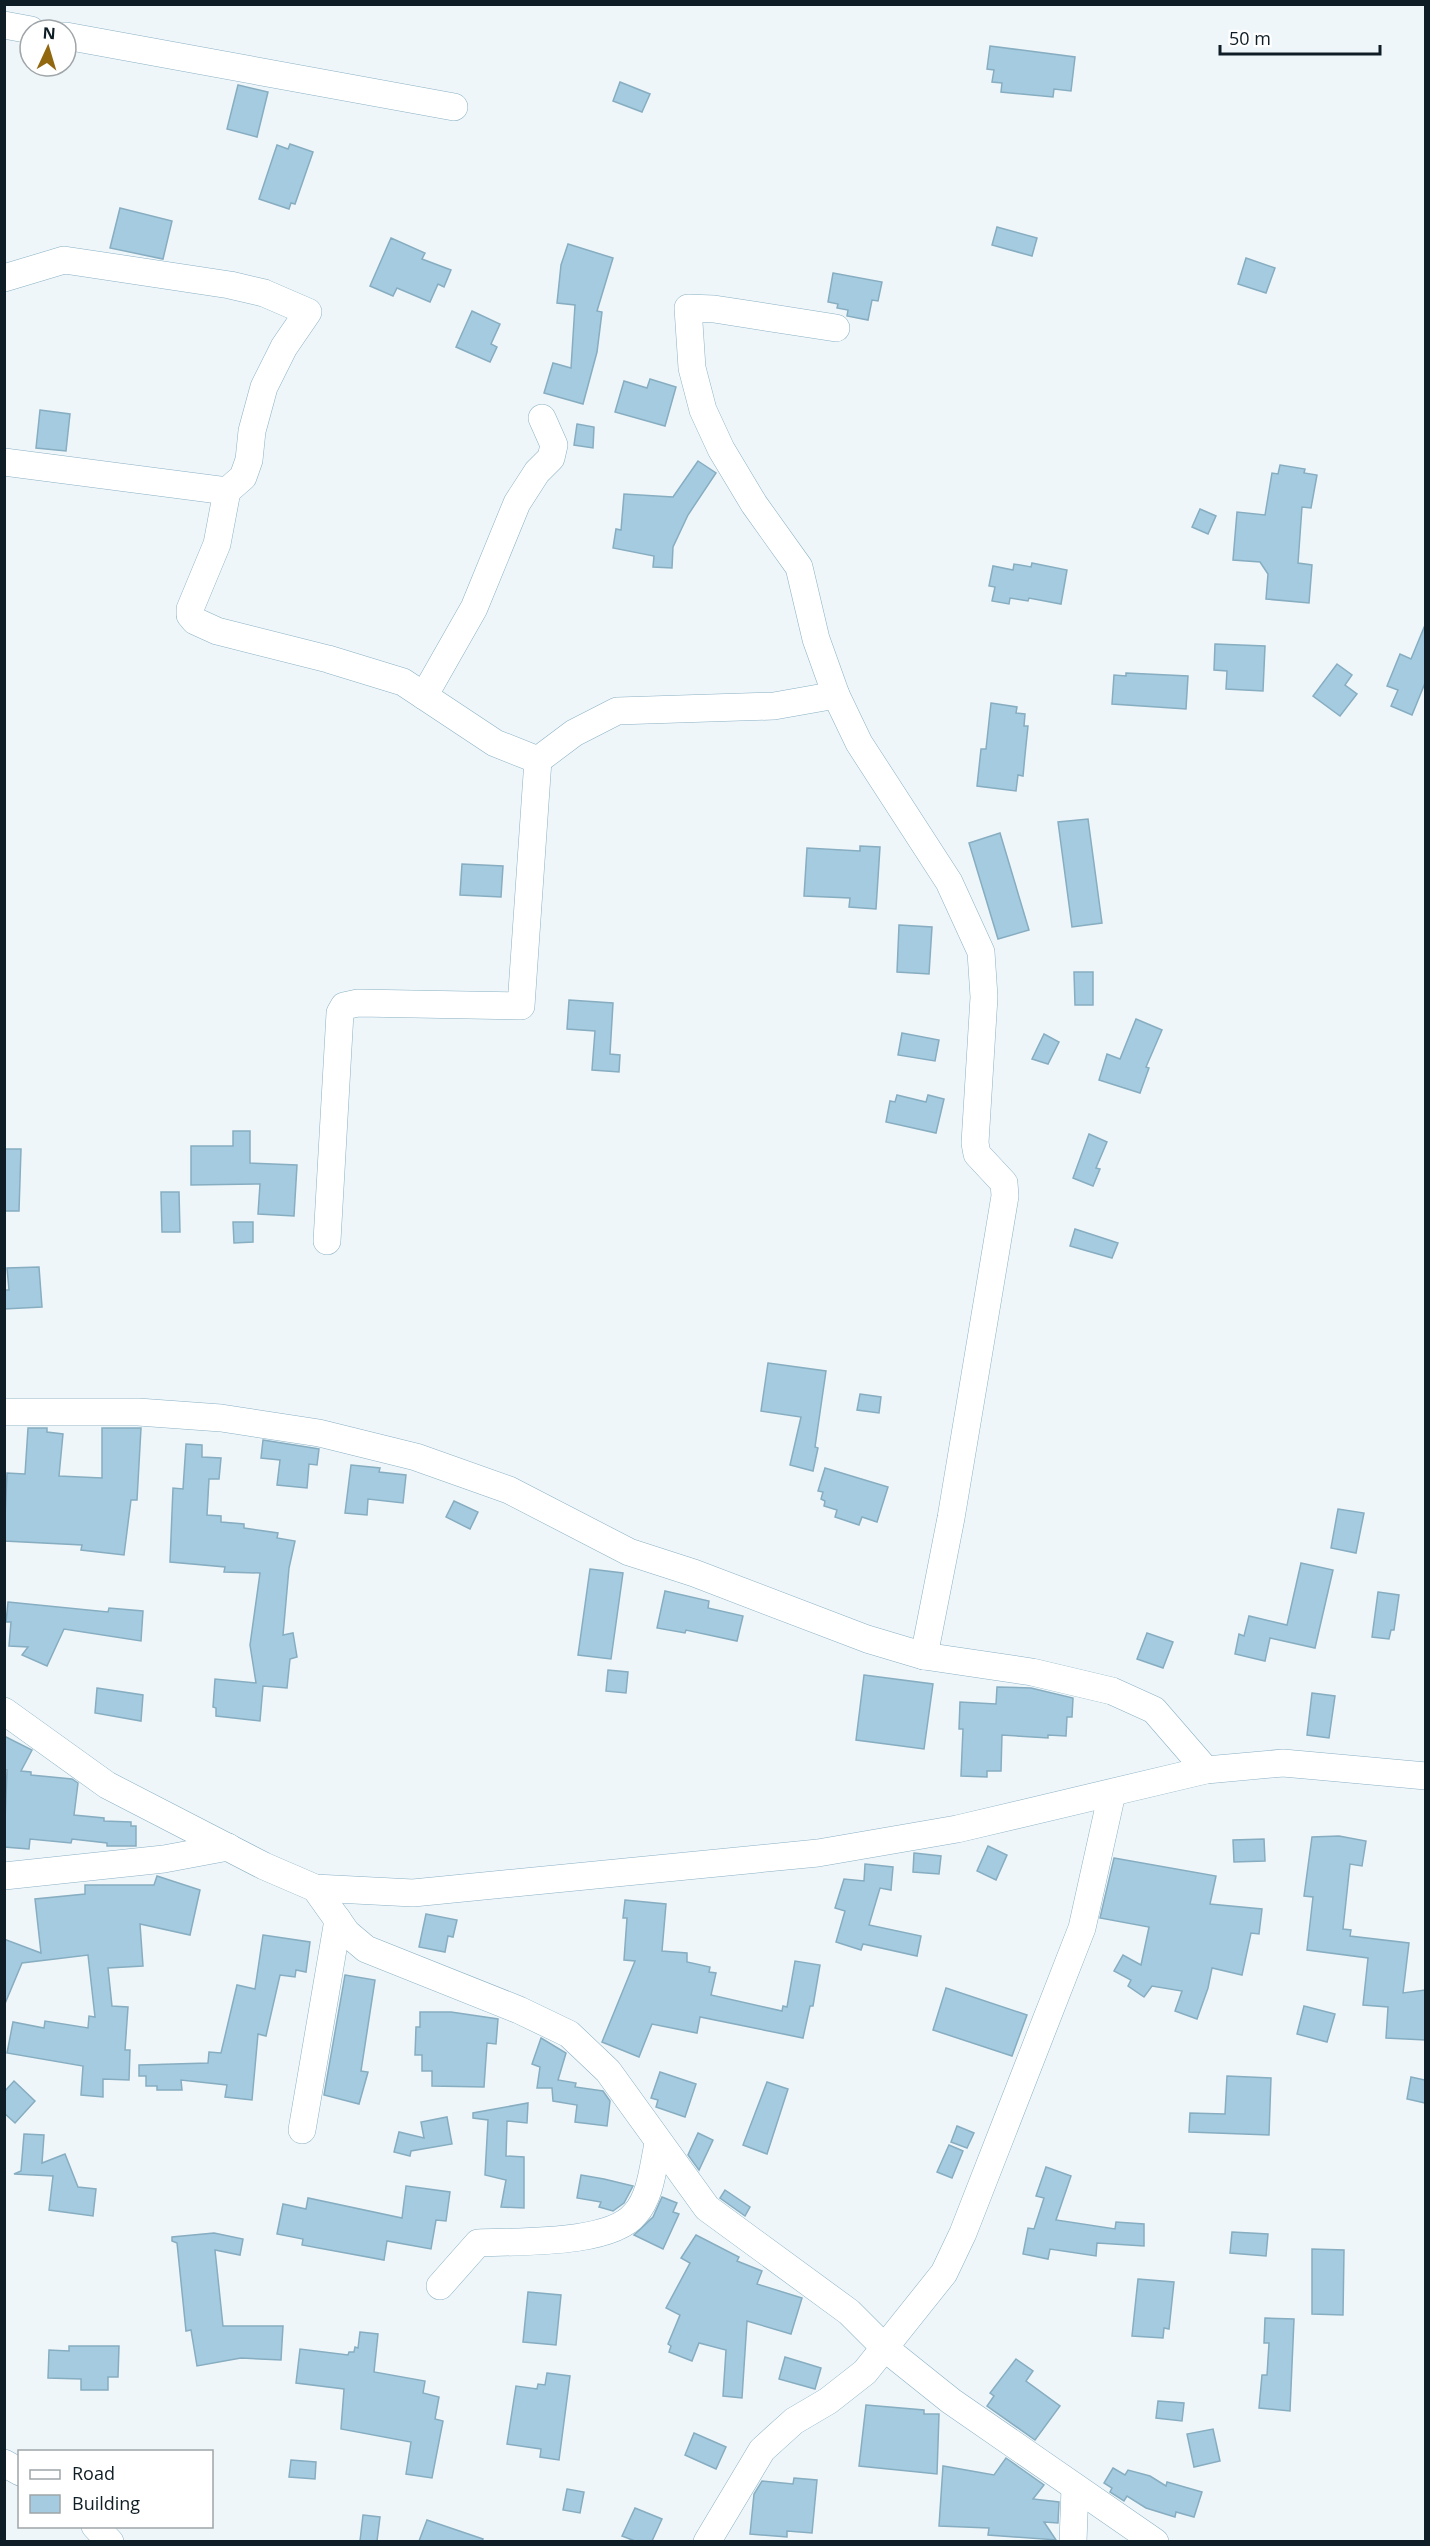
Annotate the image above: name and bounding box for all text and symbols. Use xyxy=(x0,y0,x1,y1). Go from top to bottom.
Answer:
north arrow xyxy=(18,18,78,78)
scale bar xyxy=(1220,18,1380,56)
text: N xyxy=(42,22,56,44)
text: 50 m xyxy=(1229,26,1271,50)
legend xyxy=(18,2450,213,2528)
text: Road xyxy=(72,2461,115,2485)
text: Building xyxy=(72,2491,140,2515)

